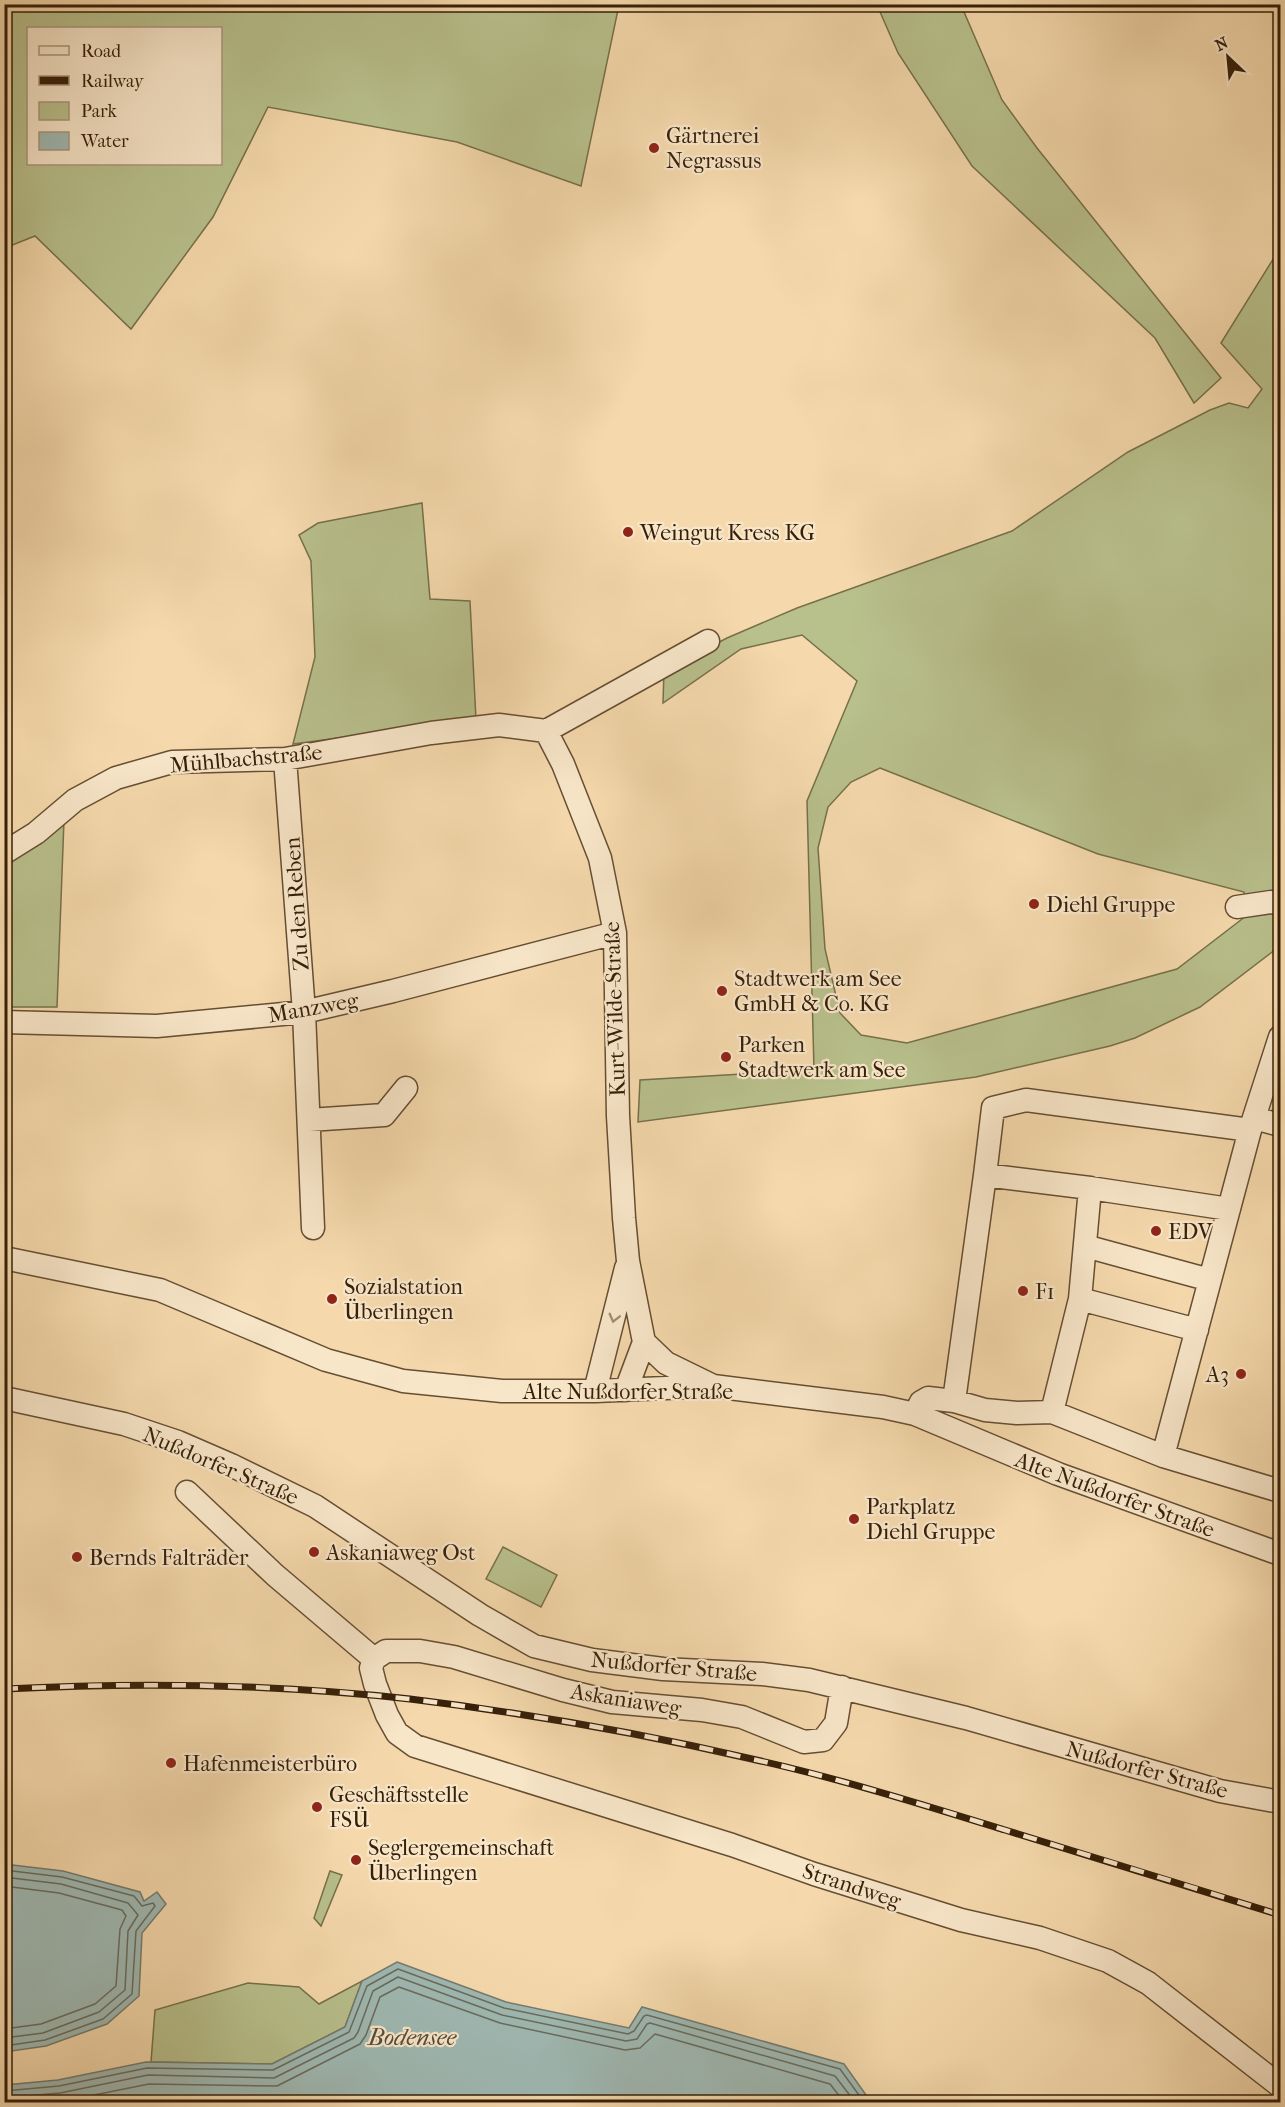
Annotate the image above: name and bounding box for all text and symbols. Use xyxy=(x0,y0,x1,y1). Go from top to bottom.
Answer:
legend xyxy=(27,27,222,165)
north arrow xyxy=(1198,27,1258,87)
text: N xyxy=(1212,32,1232,55)
text: Road xyxy=(81,41,121,62)
text: Railway xyxy=(81,71,145,92)
text: Park xyxy=(81,101,118,122)
place label: Gärtnerei Negrassus xyxy=(666,123,761,174)
text: Water xyxy=(80,131,129,152)
marker: Gärtnerei Negrassus xyxy=(647,141,661,155)
place label: Weingut Kress KG xyxy=(639,520,815,546)
marker: Weingut Kress KG xyxy=(621,525,635,539)
street label: Mühlbachstraße xyxy=(169,739,323,779)
street label: Zu den Reben xyxy=(279,836,315,972)
place label: Diehl Gruppe xyxy=(1046,892,1175,918)
marker: Diehl Gruppe xyxy=(1027,897,1041,911)
street label: Kurt-Wilde-Straße xyxy=(599,921,631,1097)
place label: Stadtwerk am See GmbH & Co. KG xyxy=(734,966,902,1017)
marker: Stadtwerk am See GmbH & Co. KG xyxy=(715,984,729,998)
street label: Manzweg xyxy=(266,987,361,1029)
place label: Parken Stadtwerk am See xyxy=(738,1032,906,1083)
marker: Parken Stadtwerk am See xyxy=(719,1050,733,1064)
place label: EDV xyxy=(1168,1219,1213,1245)
marker: EDV xyxy=(1149,1224,1163,1238)
place label: Sozialstation Überlingen xyxy=(344,1274,463,1325)
place label: F1 xyxy=(1035,1279,1055,1305)
marker: F1 xyxy=(1016,1284,1030,1298)
marker: Sozialstation Überlingen xyxy=(325,1292,339,1306)
one-way arrow xyxy=(608,1313,621,1323)
place label: A3 xyxy=(1205,1362,1229,1388)
marker: A3 xyxy=(1234,1367,1248,1381)
street label: Alte Nußdorfer Straße xyxy=(522,1379,733,1405)
street label: Nußdorfer Straße xyxy=(139,1421,303,1511)
street label: Alte Nußdorfer Straße xyxy=(1010,1446,1218,1543)
place label: Parkplatz Diehl Gruppe xyxy=(866,1494,995,1545)
marker: Parkplatz Diehl Gruppe xyxy=(847,1512,861,1526)
place label: Askaniaweg Ost xyxy=(325,1540,476,1566)
place label: Bernds Falträder xyxy=(89,1545,249,1571)
marker: Askaniaweg Ost xyxy=(307,1545,321,1559)
marker: Bernds Falträder xyxy=(70,1550,84,1564)
street label: Nußdorfer Straße xyxy=(590,1647,758,1687)
street label: Askaniaweg xyxy=(568,1678,683,1722)
street label: Nußdorfer Straße xyxy=(1063,1736,1231,1804)
place label: Hafenmeisterbüro xyxy=(183,1751,357,1777)
marker: Hafenmeisterbüro xyxy=(164,1756,178,1770)
place label: Geschäftsstelle FSÜ xyxy=(329,1782,469,1833)
marker: Geschäftsstelle FSÜ xyxy=(310,1800,324,1814)
place label: Seglergemeinschaft Überlingen xyxy=(368,1835,555,1886)
marker: Seglergemeinschaft Überlingen xyxy=(349,1853,363,1867)
street label: Strandweg xyxy=(799,1858,904,1914)
water label: Bodensee xyxy=(366,2023,457,2051)

